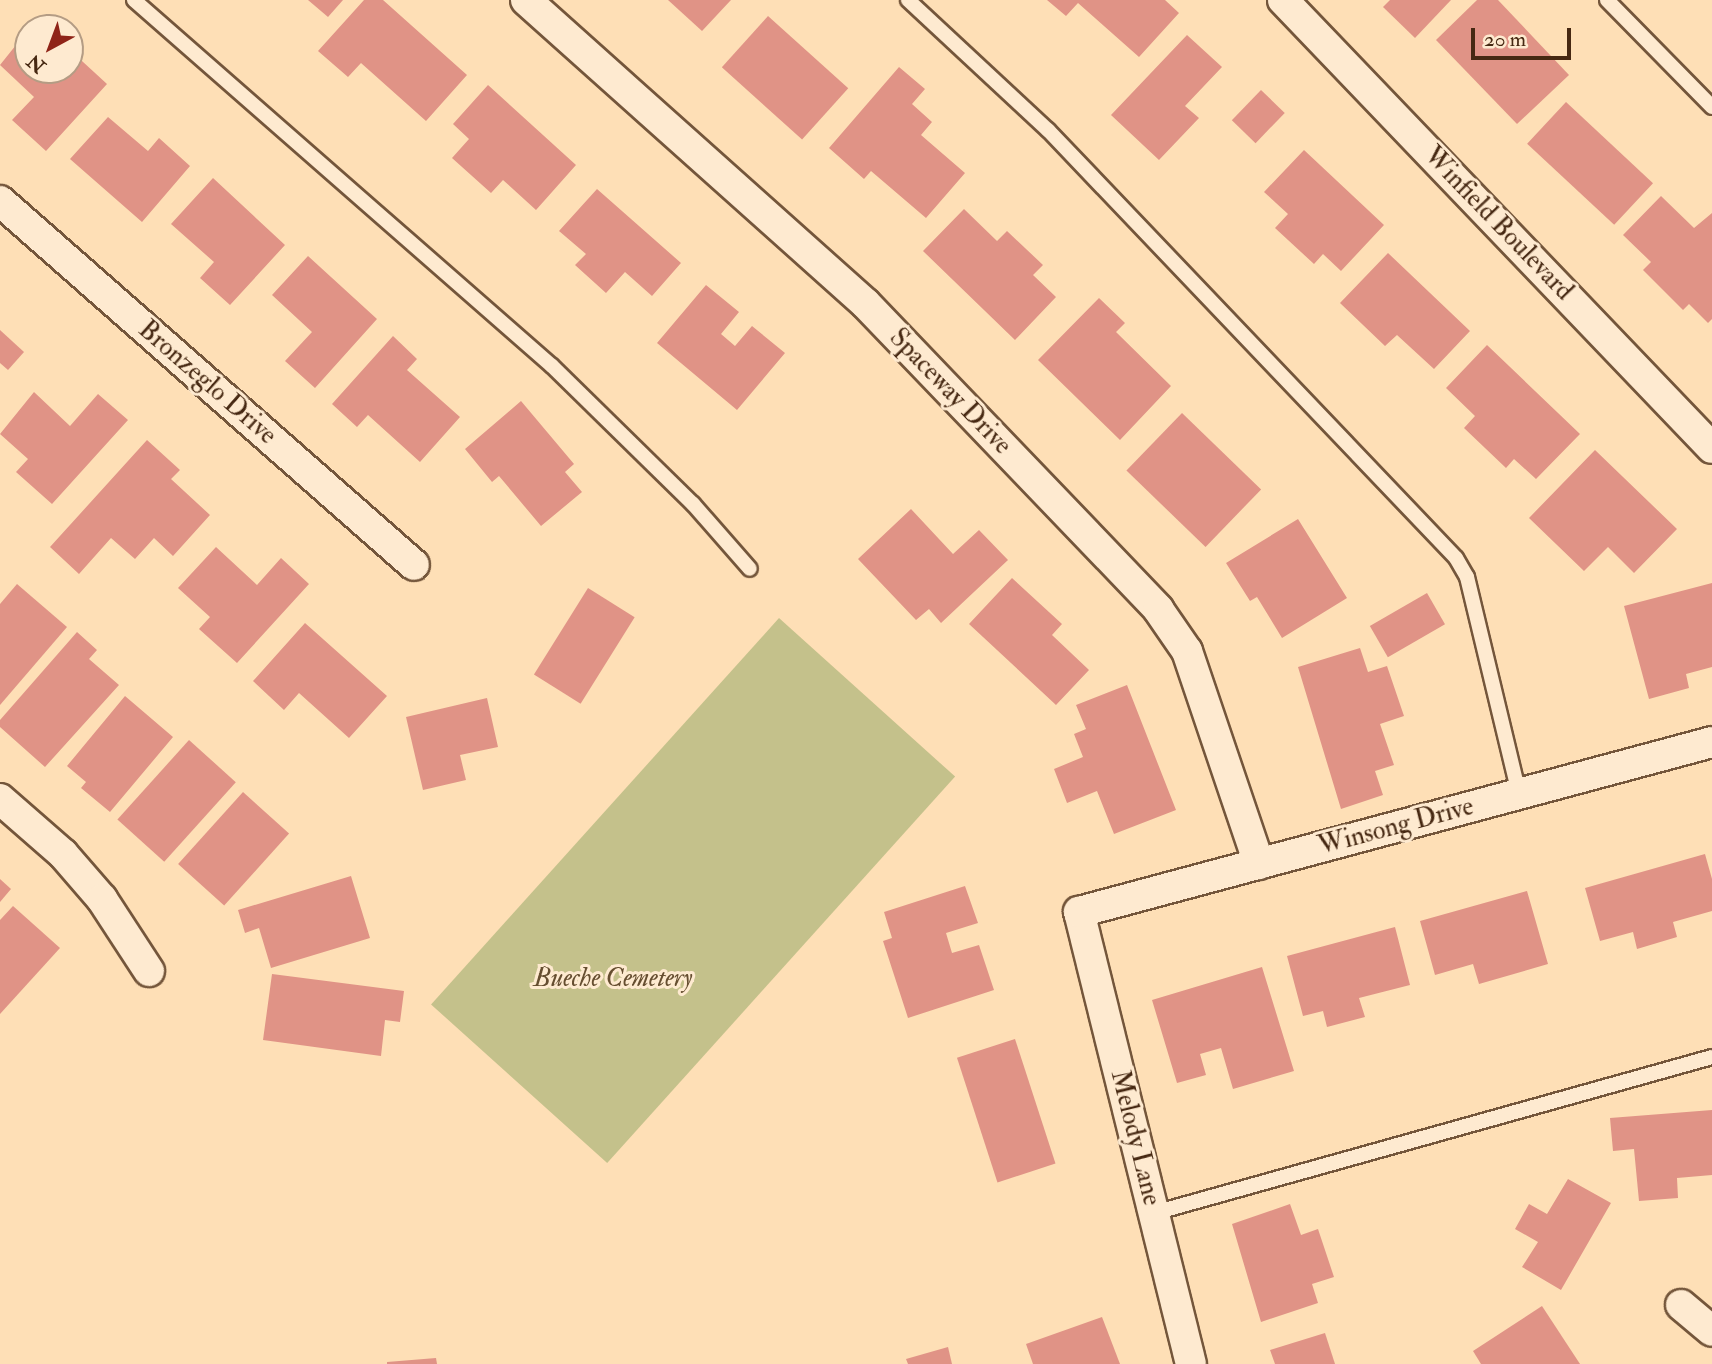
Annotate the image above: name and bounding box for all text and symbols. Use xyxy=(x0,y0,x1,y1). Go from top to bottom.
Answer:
north arrow xyxy=(14,14,84,84)
scale bar xyxy=(1474,14,1574,58)
text: 20 m xyxy=(1484,26,1526,53)
text: N xyxy=(22,49,51,78)
street label: Winfield Boulevard xyxy=(1417,141,1579,307)
street label: Bronzeglo Drive xyxy=(132,315,282,451)
street label: Spaceway Drive xyxy=(882,323,1018,461)
street label: Winsong Drive xyxy=(1315,791,1477,863)
park label: Bueche Cemetery xyxy=(534,963,692,995)
street label: Melody Lane xyxy=(1103,1067,1167,1209)

